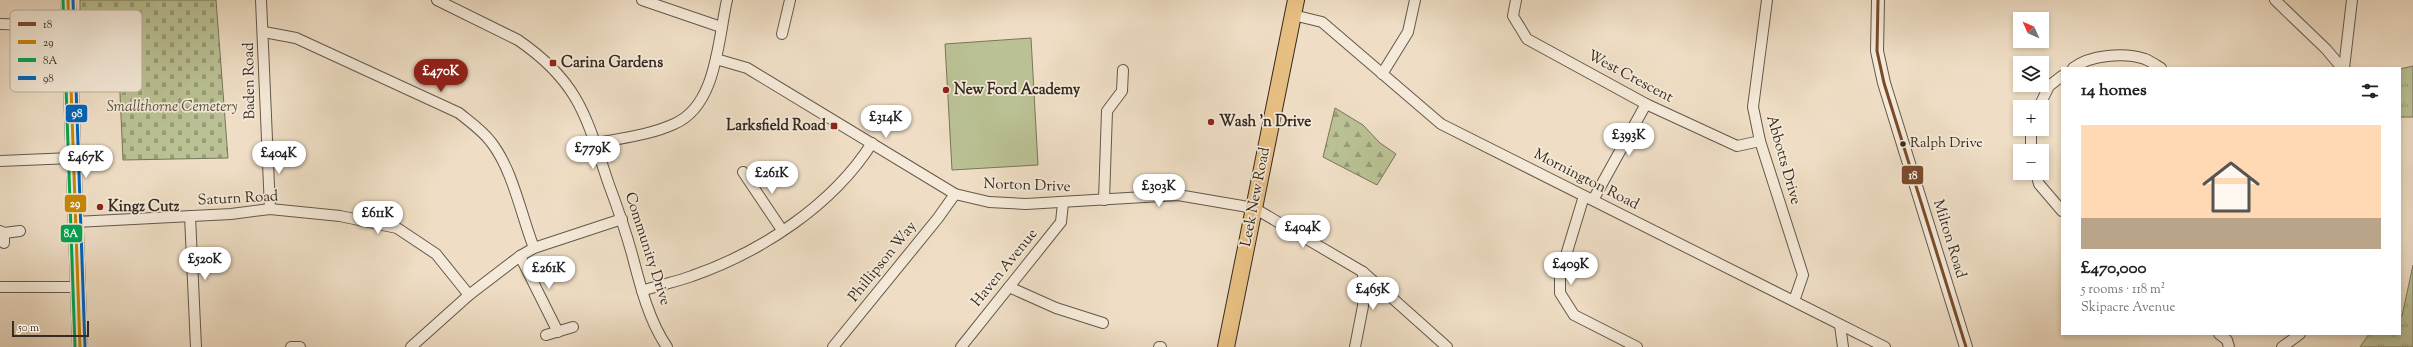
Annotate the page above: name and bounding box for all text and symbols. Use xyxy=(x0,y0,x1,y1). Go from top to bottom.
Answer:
legend xyxy=(10,10,142,92)
north arrow xyxy=(2013,12,2049,48)
map controls xyxy=(2013,12,2049,180)
text: 18 xyxy=(43,17,53,33)
text: 29 xyxy=(43,35,54,51)
street label: Baden Road xyxy=(239,42,261,120)
street label: West Crescent xyxy=(1583,46,1677,108)
text: 8A xyxy=(43,53,57,69)
place label: Carina Gardens xyxy=(561,53,663,74)
button: layers xyxy=(2013,56,2049,92)
marker: Carina Gardens xyxy=(548,58,558,68)
pin: £470K xyxy=(413,59,469,93)
text: £470K xyxy=(423,63,459,81)
text: 98 xyxy=(43,71,54,87)
text: 14 homes xyxy=(2081,79,2147,103)
place label: New Ford Academy xyxy=(954,80,1081,101)
icon: filters xyxy=(2359,80,2381,102)
marker: New Ford Academy xyxy=(941,85,951,95)
park label: Smallthorne Cemetery xyxy=(106,97,238,118)
button: + xyxy=(2013,100,2049,136)
line badge: 98 xyxy=(65,104,88,123)
pin: £314K xyxy=(858,105,914,139)
text: 98 xyxy=(72,106,83,122)
text: £314K xyxy=(870,109,902,127)
place label: Wash 'n Drive xyxy=(1219,112,1311,133)
street label: Abbotts Drive xyxy=(1760,113,1806,207)
place label: Larksfield Road xyxy=(726,116,827,137)
marker: Wash 'n Drive xyxy=(1206,117,1216,127)
marker: Larksfield Road xyxy=(829,121,839,131)
pin: £393K xyxy=(1601,123,1657,157)
text: £393K xyxy=(1612,127,1646,145)
place label: Ralph Drive xyxy=(1910,134,1983,154)
pin: £779K xyxy=(565,136,621,170)
marker: Ralph Drive xyxy=(1898,139,1908,149)
text: £779K xyxy=(575,140,611,158)
pin: £404K xyxy=(251,141,307,175)
street label: Mornington Road xyxy=(1530,144,1643,216)
button: − xyxy=(2013,144,2049,180)
pin: £467K xyxy=(58,145,114,179)
text: £404K xyxy=(261,145,297,163)
street label: Leek New Road xyxy=(1236,145,1276,249)
text: £467K xyxy=(68,149,104,167)
icon: home xyxy=(2195,151,2267,223)
pin: £261K xyxy=(744,161,800,195)
text: £261K xyxy=(755,165,789,183)
line badge: 18 xyxy=(1901,165,1924,185)
text: 18 xyxy=(1907,168,1918,184)
street label: Norton Drive xyxy=(983,174,1071,198)
pin: £303K xyxy=(1131,174,1187,208)
text: £303K xyxy=(1142,178,1176,196)
street label: Saturn Road xyxy=(197,186,279,212)
street label: Community Drive xyxy=(619,190,675,308)
line badge: 29 xyxy=(64,194,87,213)
text: 29 xyxy=(70,196,81,212)
place label: Kingz Cutz xyxy=(108,197,180,218)
street label: Milton Road xyxy=(1927,197,1971,281)
pin: £611K xyxy=(350,201,406,235)
marker: Kingz Cutz xyxy=(95,202,105,212)
text: £611K xyxy=(362,205,394,223)
pin: £404K xyxy=(1275,215,1331,249)
street label: Phillipson Way xyxy=(844,217,922,307)
text: £404K xyxy=(1285,219,1321,237)
line badge: 8A xyxy=(60,224,83,243)
street label: Haven Avenue xyxy=(967,224,1043,312)
text: 8A xyxy=(64,226,78,242)
pin: £520K xyxy=(177,247,233,281)
text: £520K xyxy=(188,251,222,269)
pin: £409K xyxy=(1543,252,1599,286)
pin: £261K xyxy=(521,256,577,290)
text: £409K xyxy=(1553,256,1589,274)
text: £470,000 xyxy=(2081,257,2147,281)
text: £261K xyxy=(532,260,566,278)
pin: £465K xyxy=(1345,277,1401,311)
text: £465K xyxy=(1356,281,1390,299)
text: 5 rooms · 118 m² xyxy=(2081,281,2165,299)
text: Skipacre Avenue xyxy=(2081,299,2176,317)
scale bar xyxy=(12,319,89,338)
text: 50 m xyxy=(18,320,39,336)

